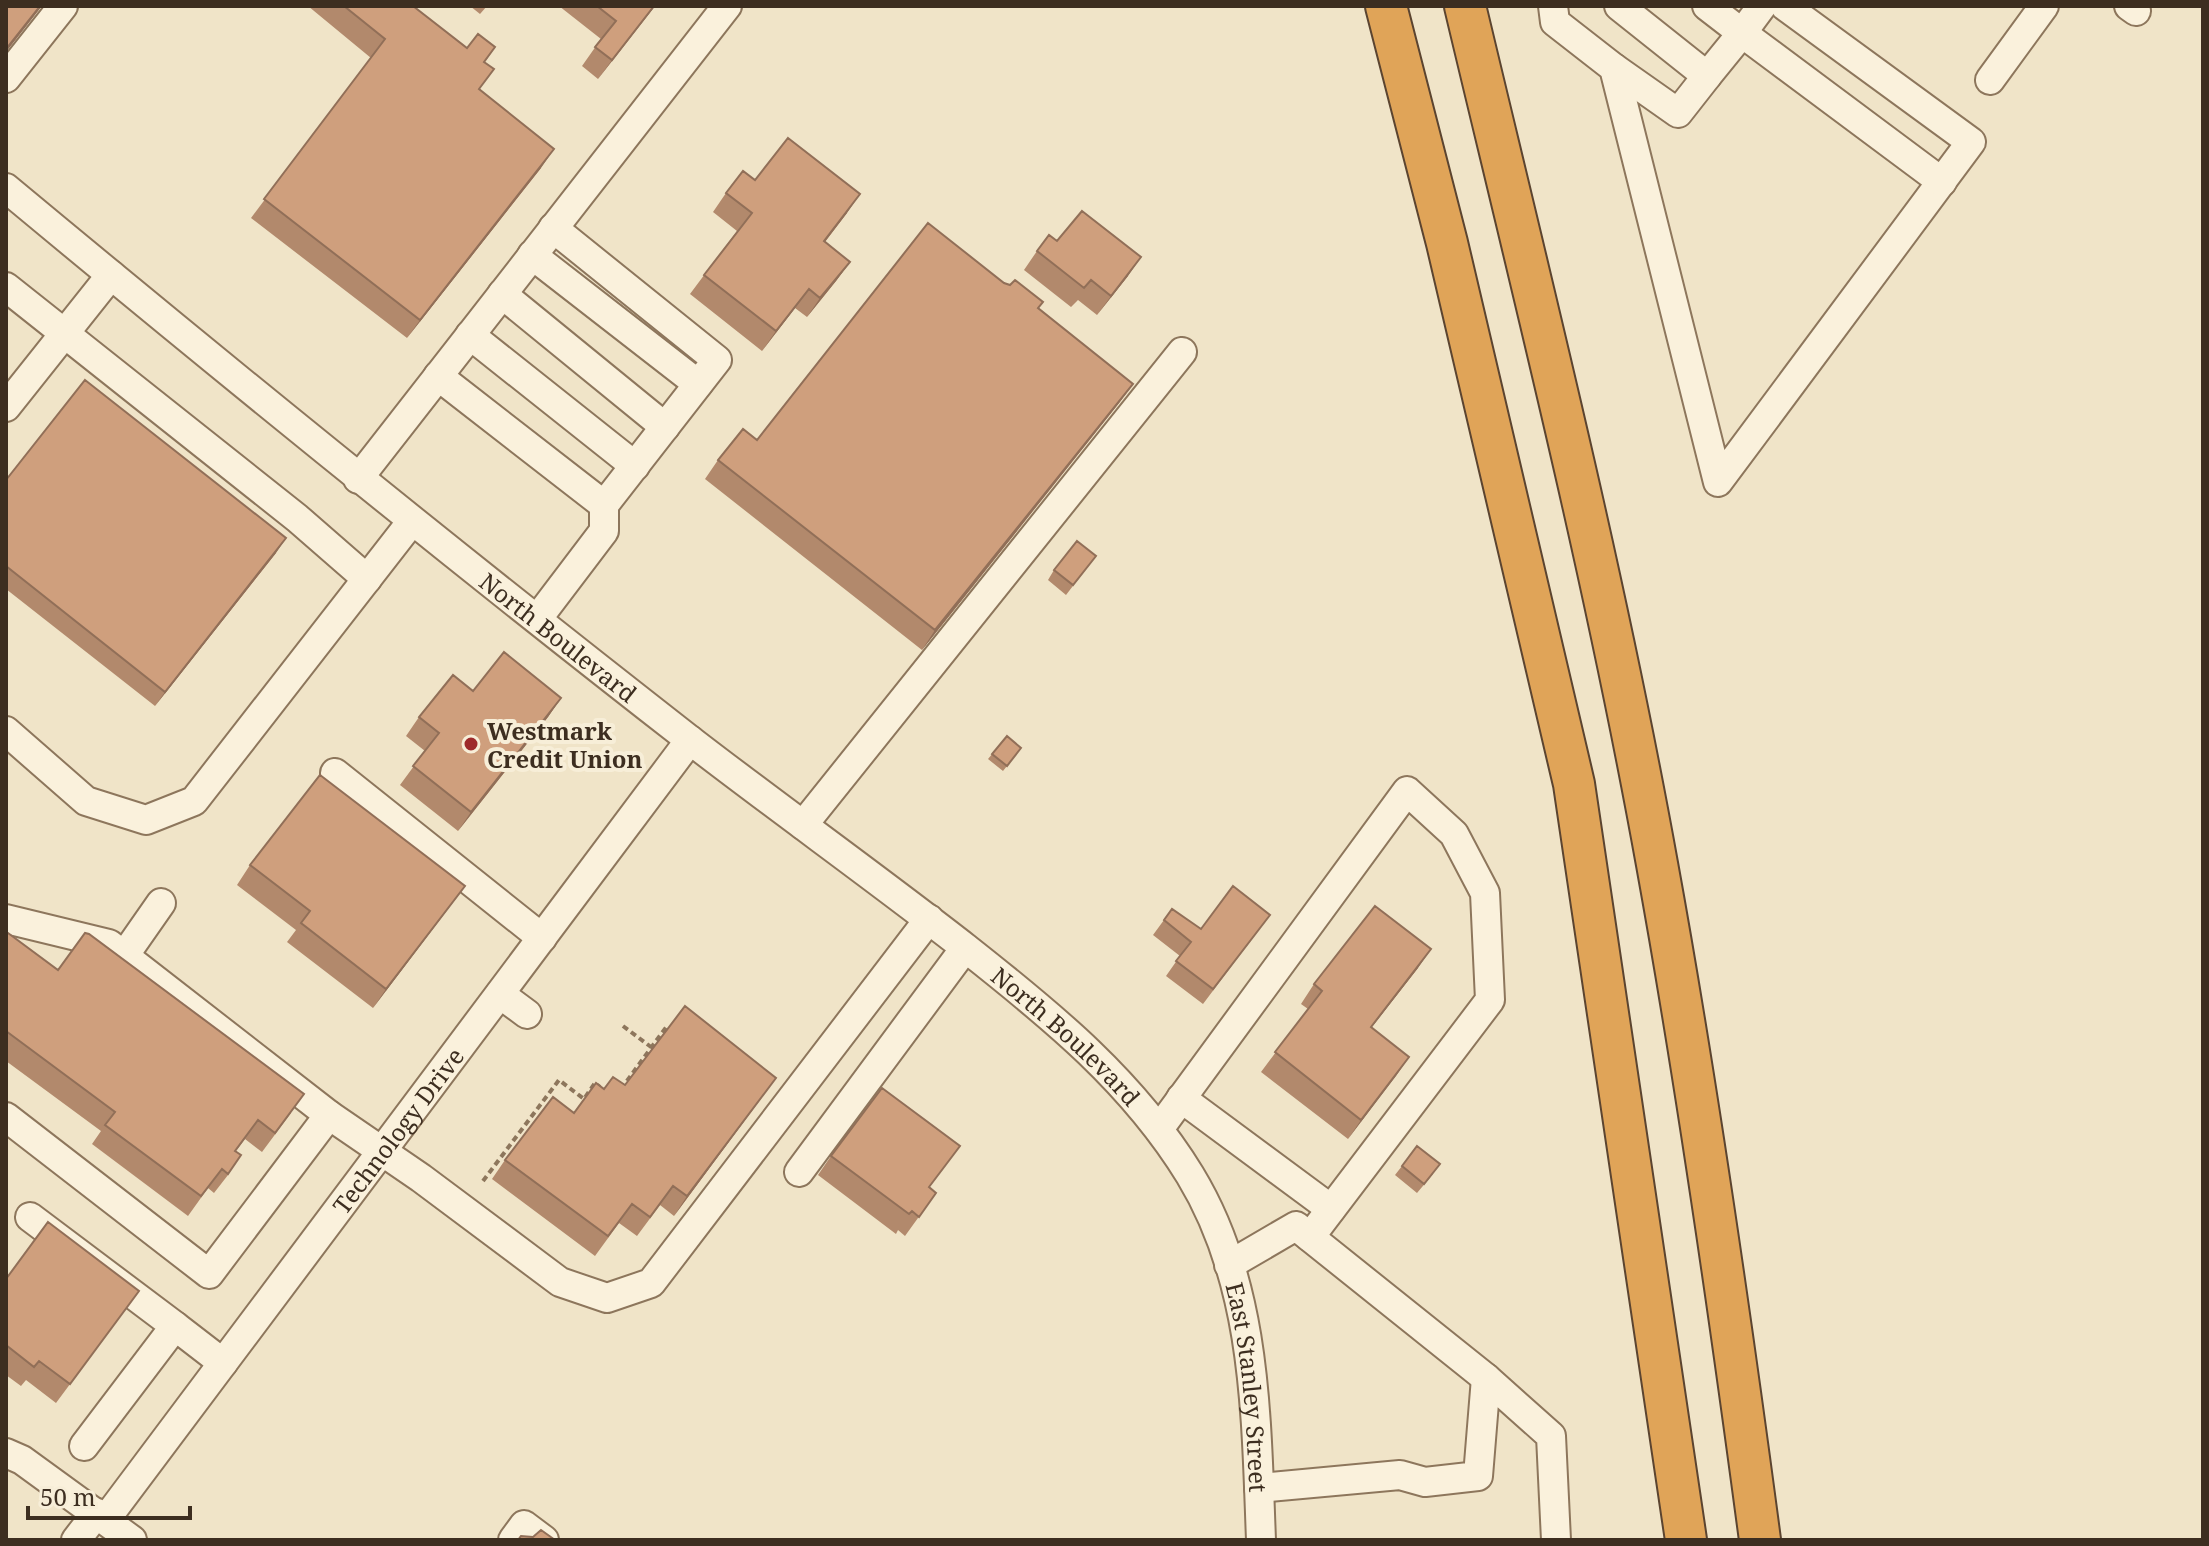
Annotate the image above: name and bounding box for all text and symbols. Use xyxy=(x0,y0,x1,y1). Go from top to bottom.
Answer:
street label: North Boulevard xyxy=(473,564,644,709)
place label: Westmark Credit Union xyxy=(487,714,642,775)
marker: Westmark Credit Union xyxy=(462,735,480,753)
street label: North Boulevard xyxy=(985,959,1149,1113)
street label: Technology Drive xyxy=(324,1040,471,1220)
street label: East Stanley Street xyxy=(1219,1279,1276,1493)
scale bar xyxy=(28,1470,190,1520)
text: 50 m xyxy=(40,1480,96,1513)

